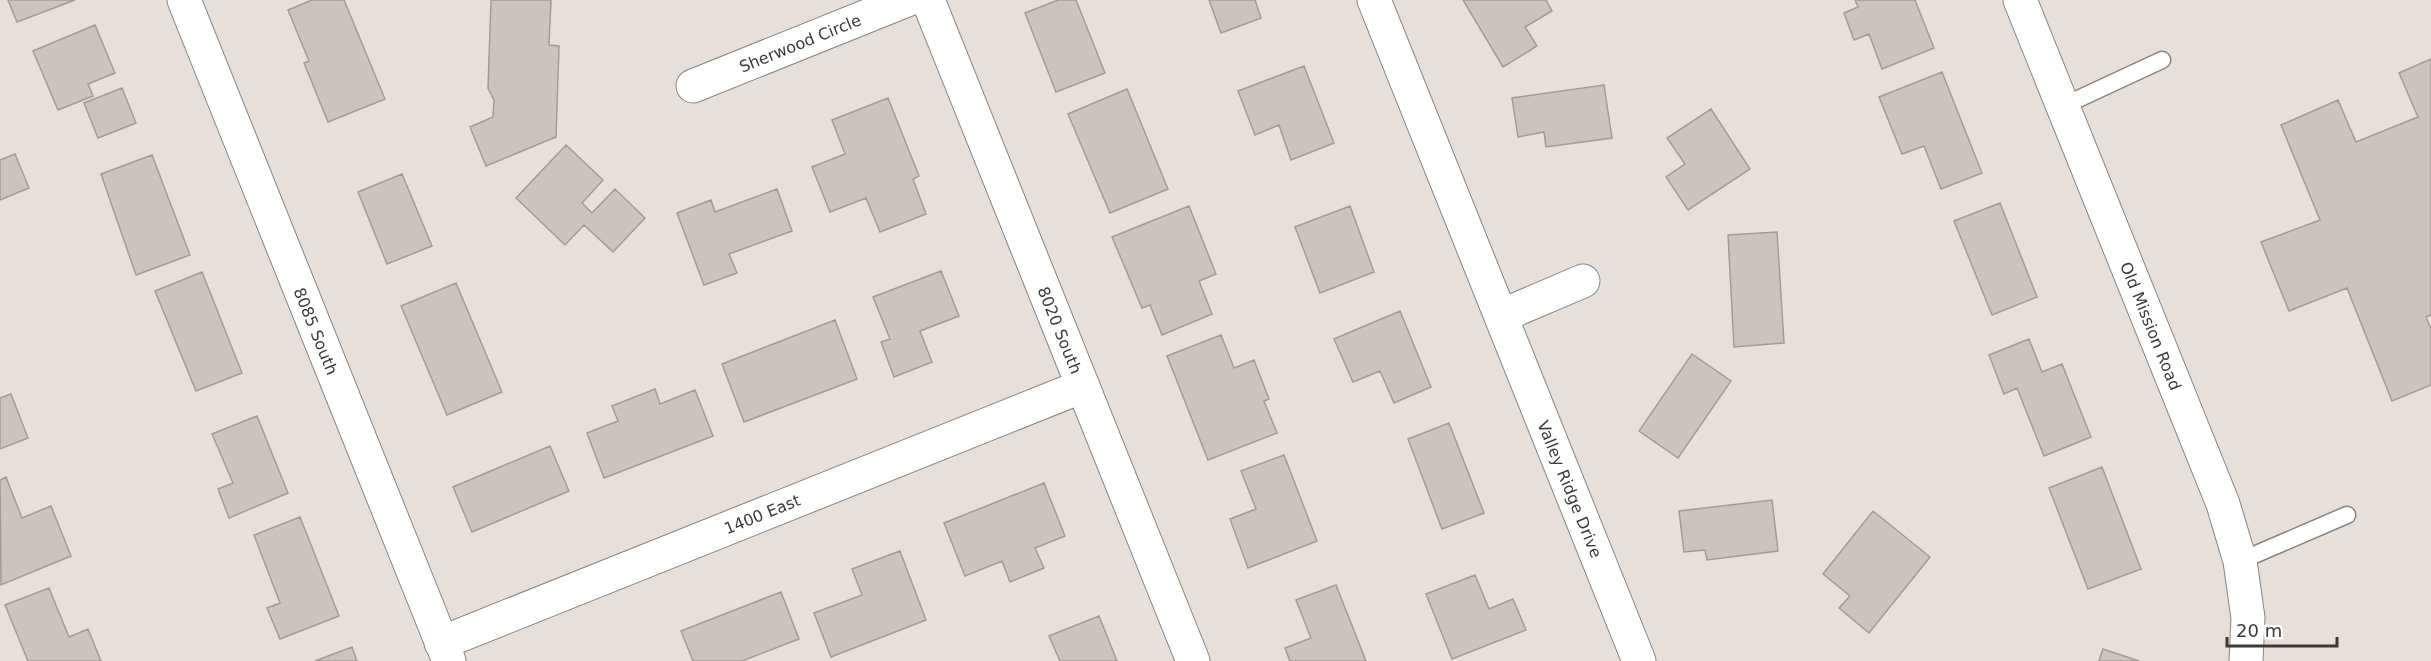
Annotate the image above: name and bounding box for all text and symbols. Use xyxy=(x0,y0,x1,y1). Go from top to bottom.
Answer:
street label: Sherwood Circle xyxy=(737,10,864,77)
street label: Old Mission Road xyxy=(2116,259,2185,393)
street label: 8020 South xyxy=(1033,284,1086,377)
street label: 8085 South xyxy=(289,285,342,378)
street label: Valley Ridge Drive xyxy=(1533,418,1606,561)
street label: 1400 East xyxy=(721,491,803,538)
scale bar xyxy=(2227,610,2336,648)
text: 20 m xyxy=(2236,620,2282,641)

